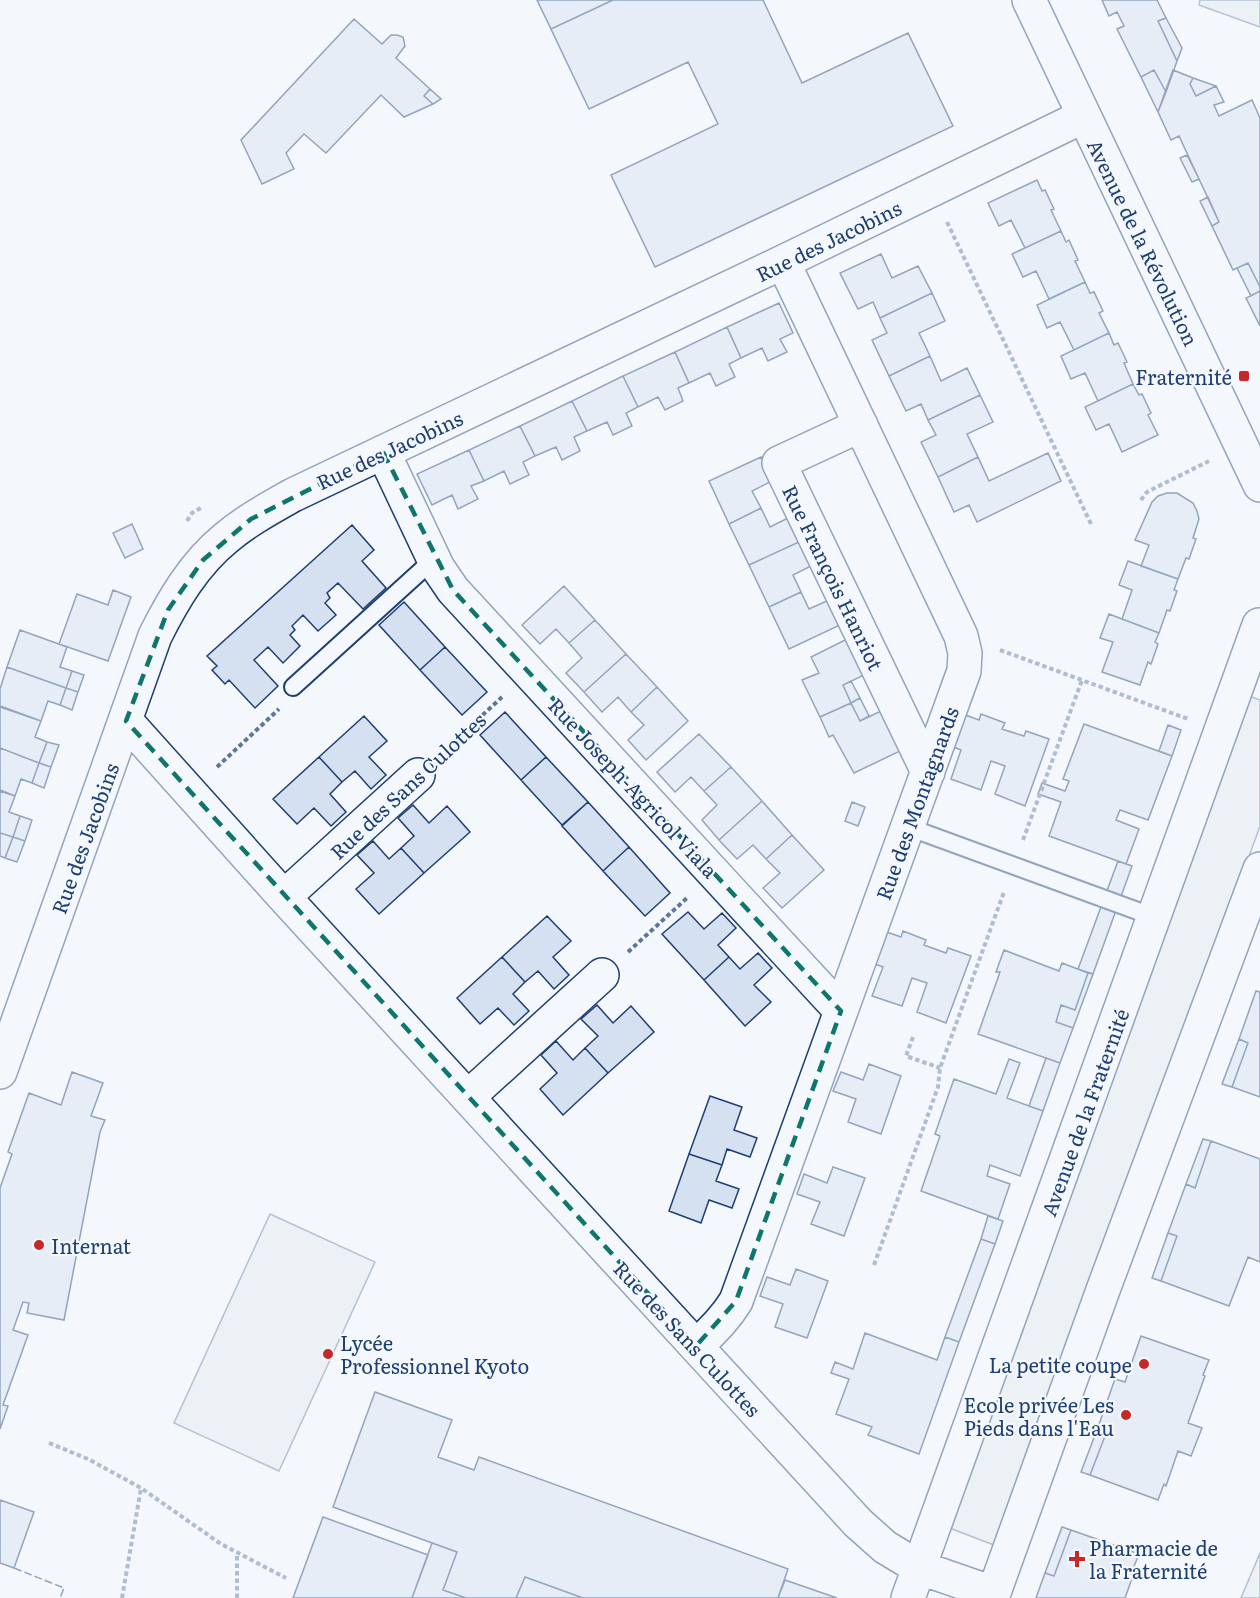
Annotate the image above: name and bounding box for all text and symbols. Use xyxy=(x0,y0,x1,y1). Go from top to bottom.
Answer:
street label: Avenue de la Révolution xyxy=(1081,133,1207,351)
street label: Rue des Jacobins xyxy=(750,192,906,288)
place label: Fraternité xyxy=(1135,361,1232,391)
marker: Fraternité xyxy=(1237,369,1251,383)
street label: Rue des Jacobins xyxy=(311,402,467,496)
street label: Rue François Hanriot xyxy=(776,479,892,675)
street label: Rue Joseph-Agricol Viala xyxy=(542,690,726,884)
street label: Rue des Montagnards xyxy=(867,702,965,904)
street label: Rue des Sans Culottes xyxy=(322,705,492,865)
street label: Rue des Jacobins xyxy=(43,758,125,918)
street label: Avenue de la Fraternité xyxy=(1032,1004,1136,1220)
place label: Internat xyxy=(51,1230,131,1260)
marker: Internat xyxy=(32,1238,46,1252)
street label: Rue des Sans Culottes xyxy=(608,1253,768,1423)
place label: Lycée Professionnel Kyoto xyxy=(340,1327,529,1380)
marker: Lycée Professionnel Kyoto xyxy=(321,1347,335,1361)
place label: La petite coupe xyxy=(989,1349,1132,1379)
marker: La petite coupe xyxy=(1137,1357,1151,1371)
place label: Ecole privée Les Pieds dans l'Eau xyxy=(963,1389,1114,1442)
marker: Ecole privée Les Pieds dans l'Eau xyxy=(1119,1408,1133,1422)
place label: Pharmacie de la Fraternité xyxy=(1089,1532,1218,1585)
marker: Pharmacie de la Fraternité xyxy=(1070,1552,1084,1566)

